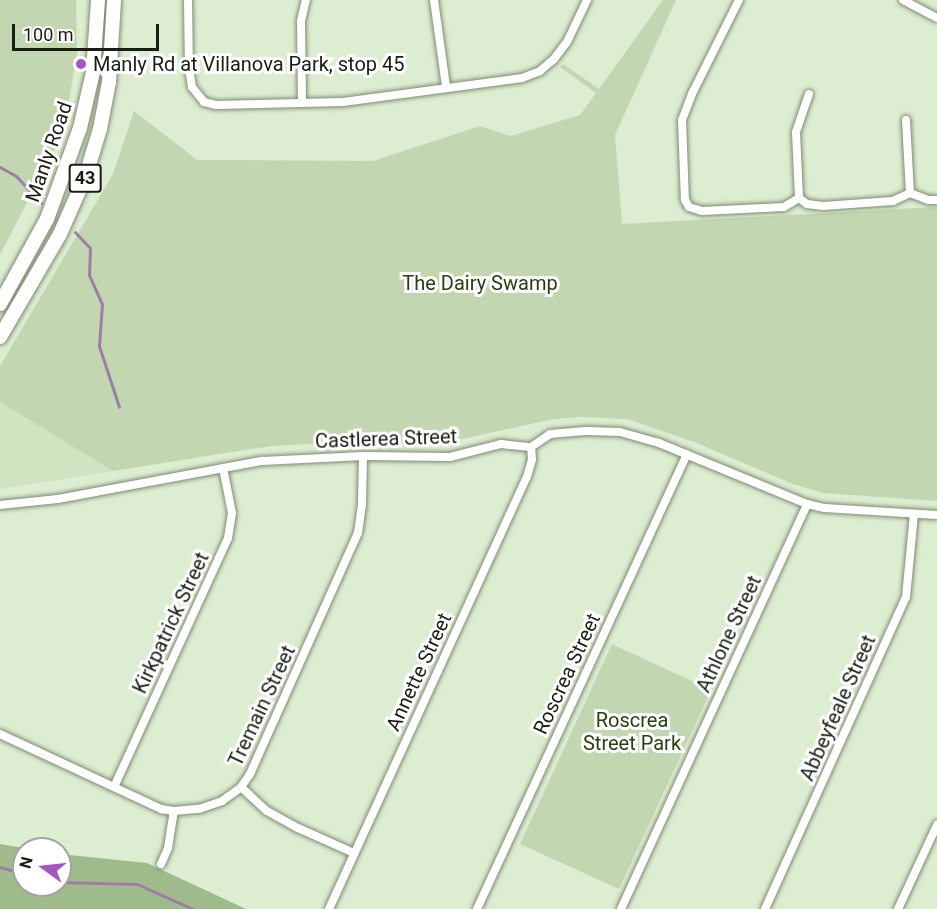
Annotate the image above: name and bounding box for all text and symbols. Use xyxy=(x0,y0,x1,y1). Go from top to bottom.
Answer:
scale bar xyxy=(15,12,162,50)
text: 100 m xyxy=(23,24,74,45)
place label: Manly Rd at Villanova Park, stop 45 xyxy=(93,52,404,76)
marker: Manly Rd at Villanova Park, stop 45 xyxy=(74,57,88,71)
street label: Manly Road xyxy=(21,99,77,205)
road number: 43 xyxy=(68,163,101,193)
park label: The Dairy Swamp xyxy=(402,271,558,295)
street label: Castlerea Street xyxy=(315,425,457,453)
street label: Kirkpatrick Street xyxy=(128,549,214,697)
street label: Athlone Street xyxy=(691,572,767,696)
street label: Annette Street xyxy=(381,609,457,735)
street label: Roscrea Street xyxy=(529,610,605,738)
street label: Abbeyfeale Street xyxy=(795,631,881,785)
street label: Tremain Street xyxy=(224,642,300,770)
park label: Roscrea Street Park xyxy=(583,708,681,755)
north arrow xyxy=(12,837,72,897)
text: N xyxy=(15,855,37,871)

